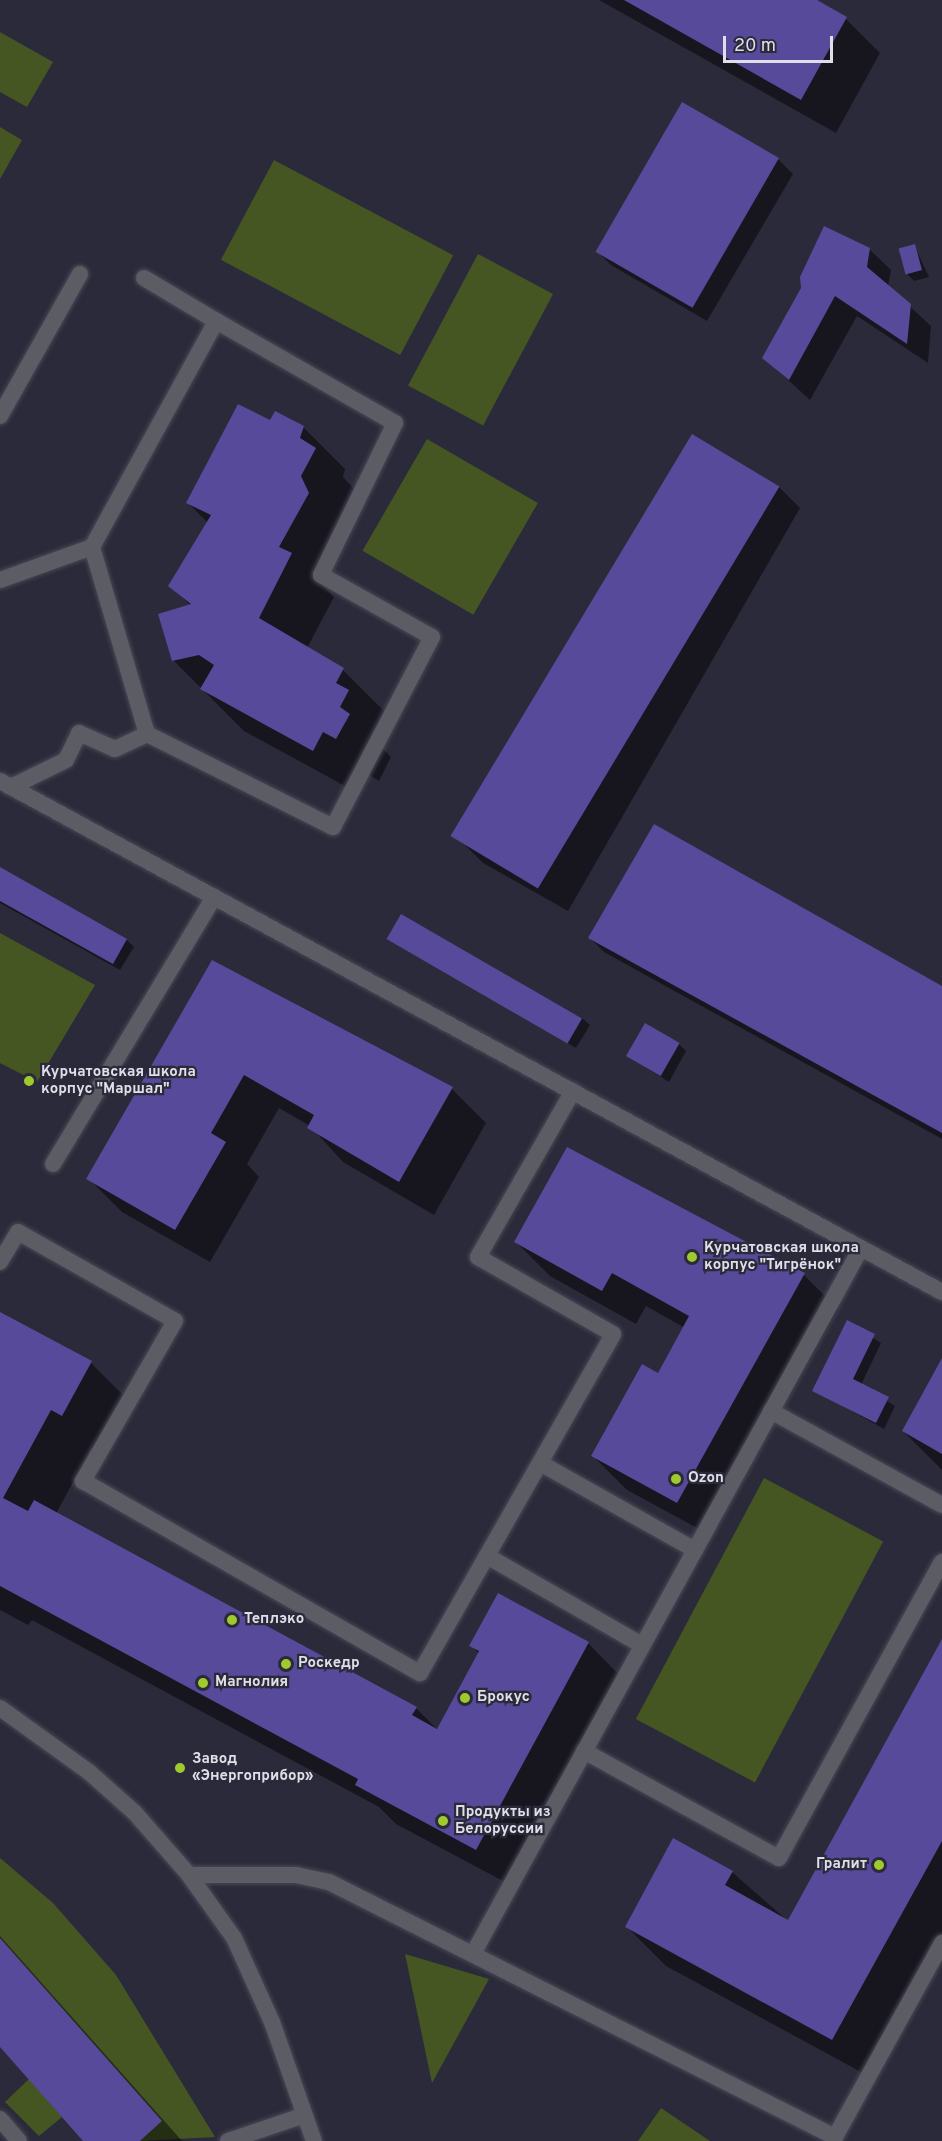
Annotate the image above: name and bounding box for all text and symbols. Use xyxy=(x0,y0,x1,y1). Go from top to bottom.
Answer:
scale bar xyxy=(726,24,836,62)
text: 20 m xyxy=(734,35,776,58)
place label: Курчатовская школа корпус "Маршал" xyxy=(41,1063,196,1098)
marker: Курчатовская школа корпус "Маршал" xyxy=(22,1074,36,1088)
place label: Курчатовская школа корпус "Тигрёнок" xyxy=(704,1239,859,1274)
marker: Курчатовская школа корпус "Тигрёнок" xyxy=(685,1250,699,1264)
place label: Ozon xyxy=(688,1470,724,1488)
marker: Ozon xyxy=(669,1472,683,1486)
place label: Теплэко xyxy=(244,1611,304,1629)
marker: Теплэко xyxy=(225,1613,239,1627)
place label: Роскедр xyxy=(298,1655,360,1673)
marker: Роскедр xyxy=(279,1657,293,1671)
place label: Магнолия xyxy=(215,1674,288,1692)
marker: Магнолия xyxy=(196,1676,210,1690)
place label: Брокус xyxy=(477,1689,530,1707)
marker: Брокус xyxy=(458,1691,472,1705)
place label: Завод «Энергоприбор» xyxy=(192,1750,313,1785)
marker: Завод «Энергоприбор» xyxy=(173,1761,187,1775)
place label: Продукты из Белоруссии xyxy=(455,1803,551,1838)
marker: Продукты из Белоруссии xyxy=(436,1814,450,1828)
place label: Гралит xyxy=(816,1856,867,1874)
marker: Гралит xyxy=(872,1858,886,1872)

